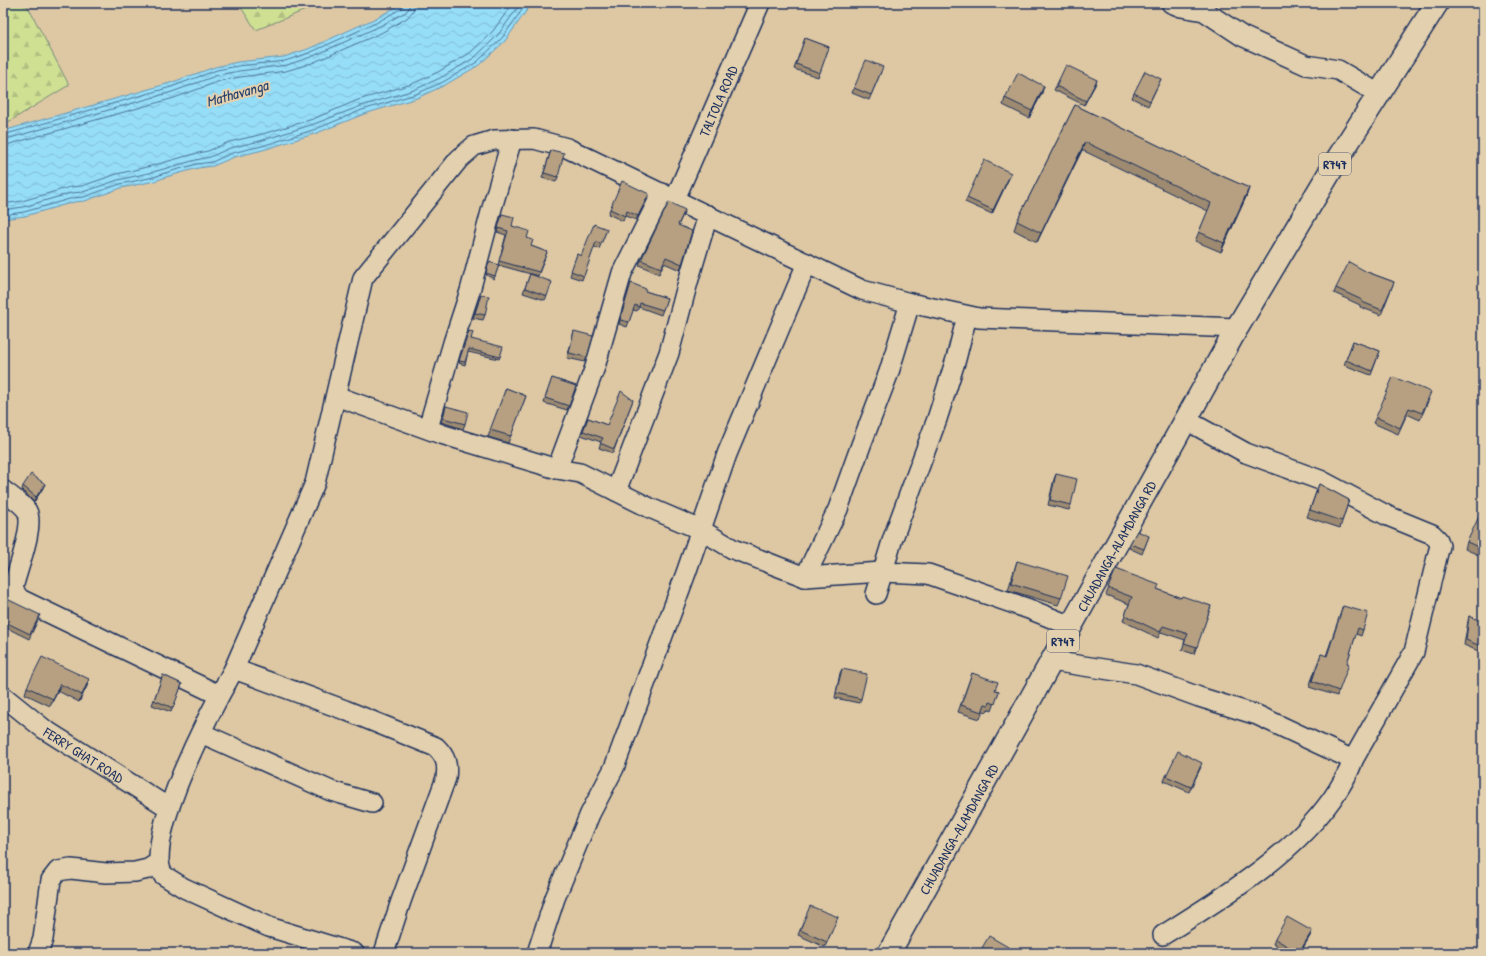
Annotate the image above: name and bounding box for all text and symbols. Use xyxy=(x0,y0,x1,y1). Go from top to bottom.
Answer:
street label: TALTOLA ROAD xyxy=(694,62,742,139)
water label: Mathavanga xyxy=(204,74,272,112)
road number: R747 xyxy=(1319,153,1351,175)
street label: CHUADANGA-ALAMDANGA RD xyxy=(1072,477,1160,615)
road number: R747 xyxy=(1047,630,1079,652)
street label: FERRY GHAT ROAD xyxy=(40,721,128,787)
street label: CHUADANGA-ALAMDANGA RD xyxy=(914,760,1002,898)

